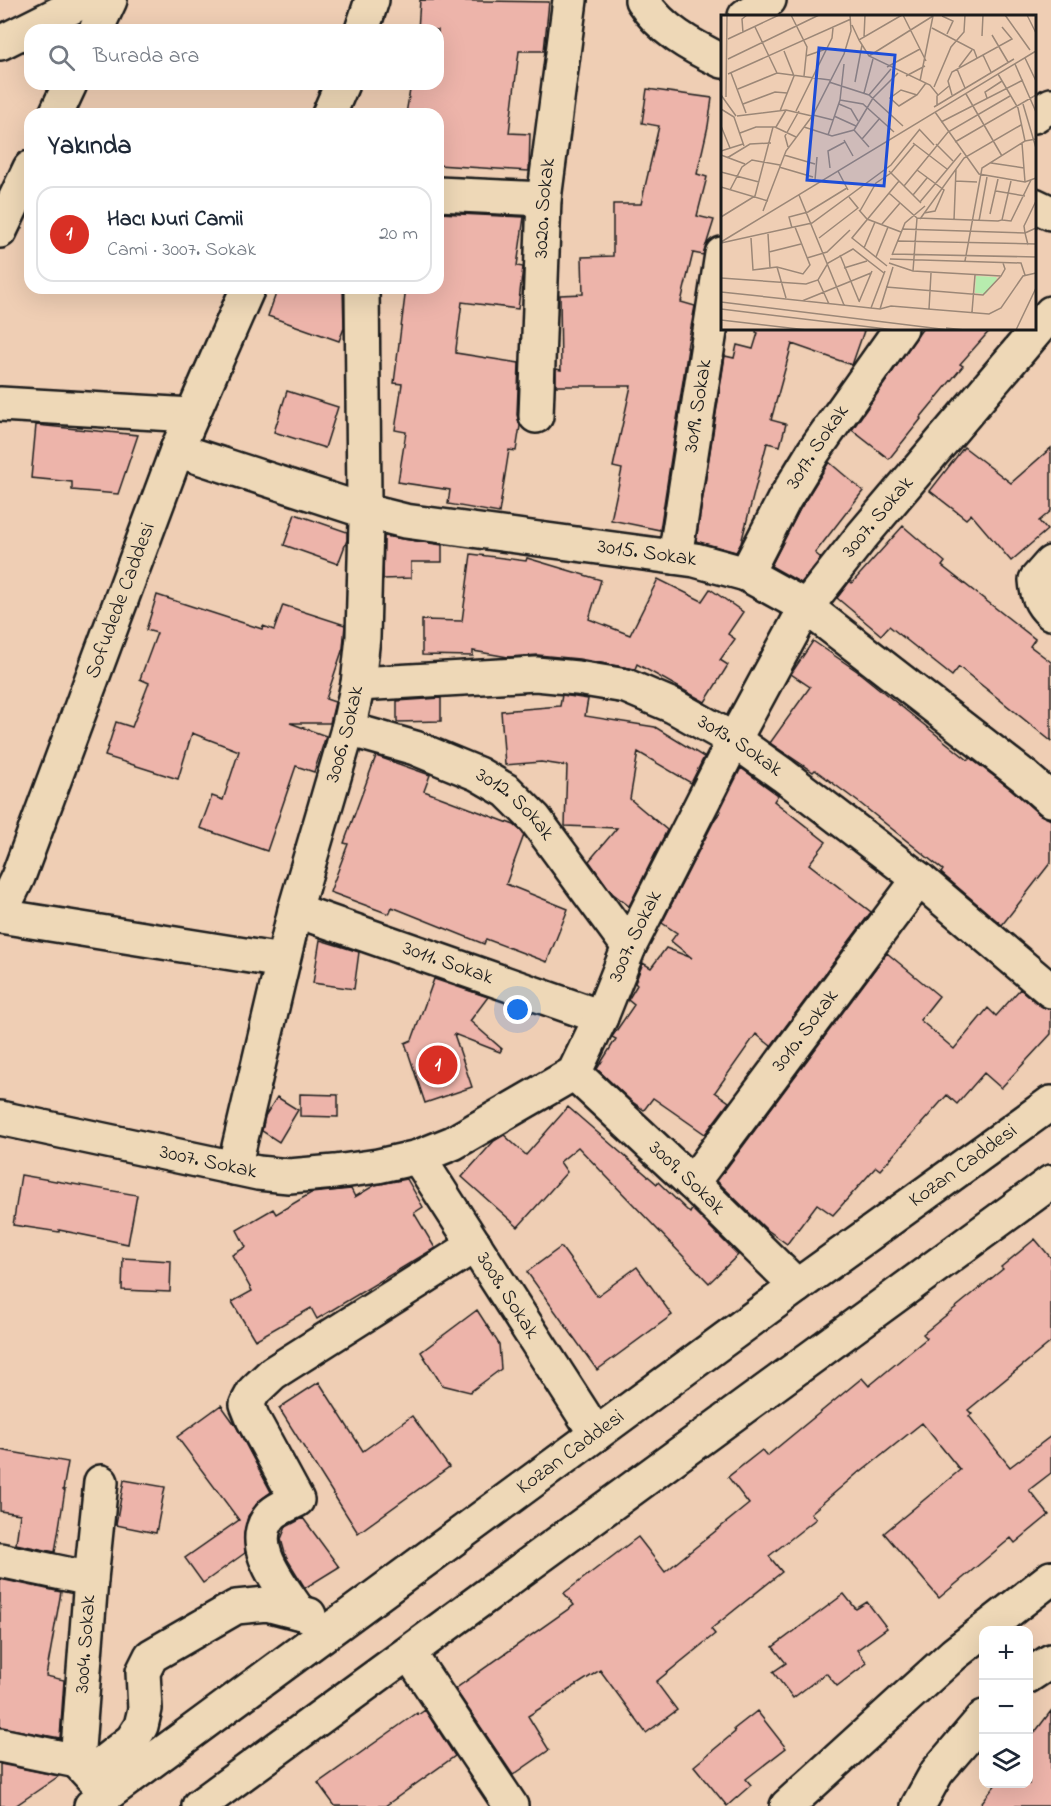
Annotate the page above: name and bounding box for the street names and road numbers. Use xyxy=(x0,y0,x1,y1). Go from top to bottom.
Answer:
street label: 3020. Sokak xyxy=(527,156,564,259)
street label: 3019. Sokak xyxy=(676,356,721,454)
street label: 3017. Sokak xyxy=(779,398,858,495)
street label: 3007. Sokak xyxy=(835,469,922,565)
street label: Sofudede Caddesi xyxy=(78,518,164,683)
street label: 3015. Sokak xyxy=(596,532,699,575)
street label: 3006. Sokak xyxy=(318,682,372,786)
street label: 3013. Sokak xyxy=(692,707,789,785)
street label: 3012. Sokak xyxy=(470,761,562,848)
street label: 3007. Sokak xyxy=(601,884,671,987)
street label: 3011. Sokak xyxy=(399,934,498,993)
street label: 3010. Sokak xyxy=(765,982,847,1078)
street label: Kozan Caddesi xyxy=(903,1117,1024,1215)
street label: 3009. Sokak xyxy=(641,1134,732,1223)
street label: 3007. Sokak xyxy=(157,1137,260,1188)
street label: 3008. Sokak xyxy=(468,1247,547,1346)
street label: Kozan Caddesi xyxy=(511,1403,631,1502)
street label: 3004. Sokak xyxy=(68,1593,104,1694)

